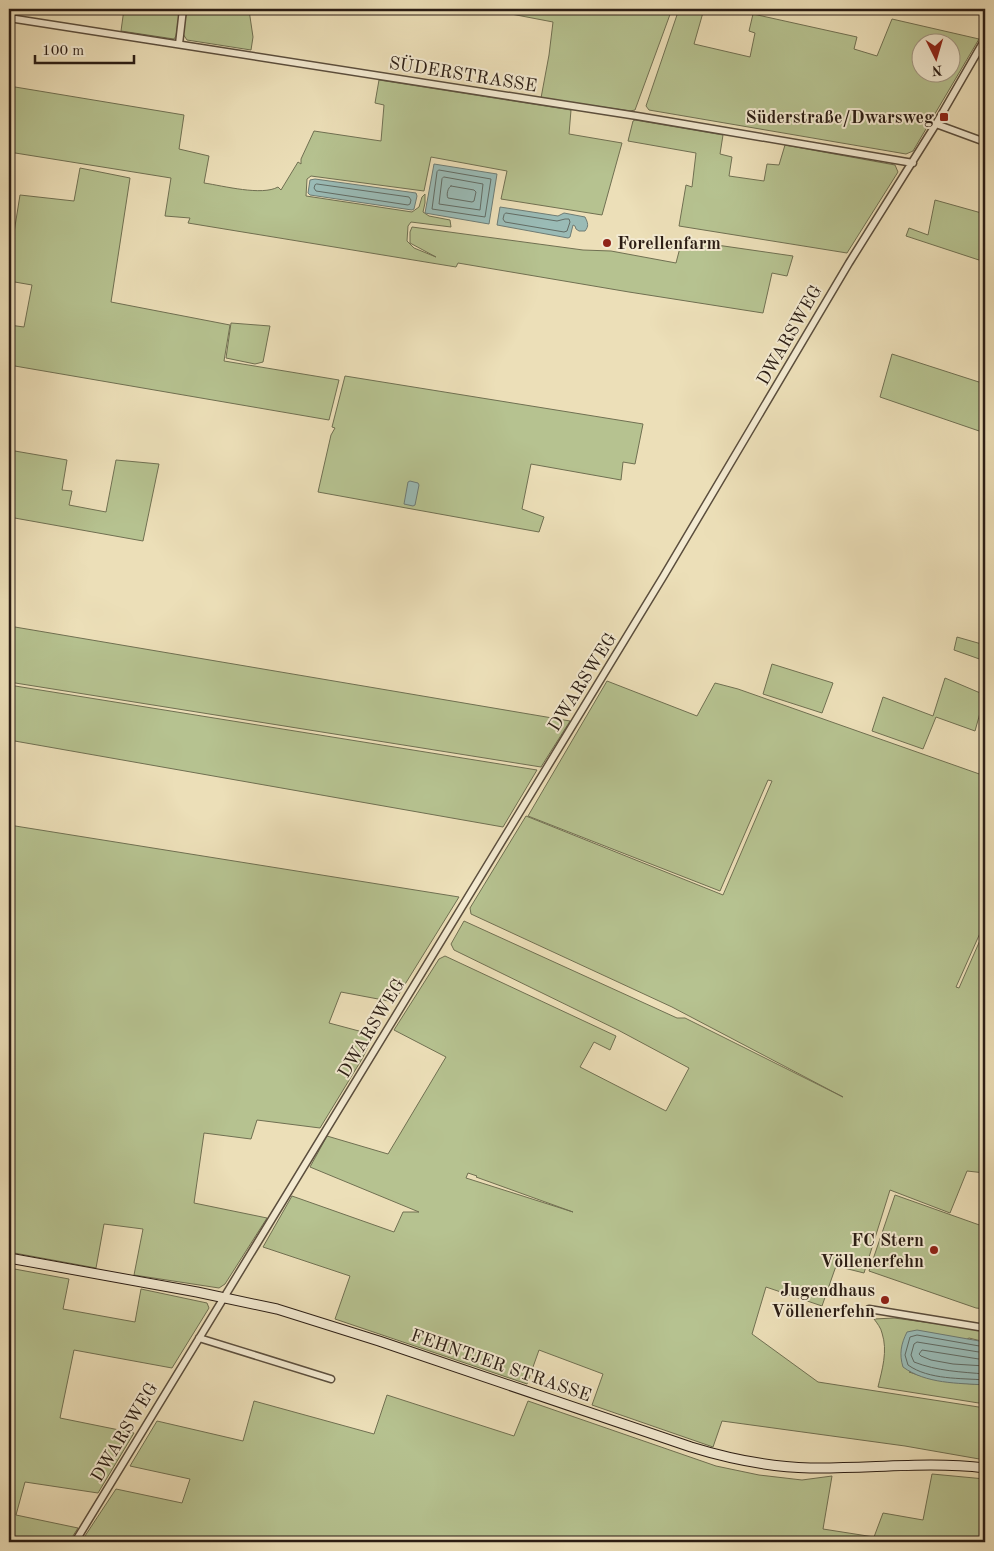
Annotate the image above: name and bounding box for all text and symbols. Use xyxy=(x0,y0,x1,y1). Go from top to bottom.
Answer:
scale bar xyxy=(35,32,134,64)
north arrow xyxy=(912,32,962,82)
text: 100 m xyxy=(42,44,84,59)
street label: SÜDERSTRASSE xyxy=(388,50,539,96)
text: N xyxy=(931,63,943,77)
place label: Süderstraße/Dwarsweg xyxy=(746,109,934,127)
marker: Süderstraße/Dwarsweg xyxy=(938,111,950,123)
place label: Forellenfarm xyxy=(617,235,721,253)
marker: Forellenfarm xyxy=(601,237,613,249)
street label: DWARSWEG xyxy=(754,282,826,389)
street label: DWARSWEG xyxy=(545,630,620,735)
street label: DWARSWEG xyxy=(335,976,409,1081)
place label: FC Stern Völlenerfehn xyxy=(820,1232,924,1271)
marker: FC Stern Völlenerfehn xyxy=(928,1244,940,1256)
place label: Jugendhaus Völlenerfehn xyxy=(771,1282,875,1321)
marker: Jugendhaus Völlenerfehn xyxy=(879,1294,891,1306)
street label: FEHNTJER STRASSE xyxy=(408,1327,593,1405)
street label: DWARSWEG xyxy=(88,1380,162,1485)

